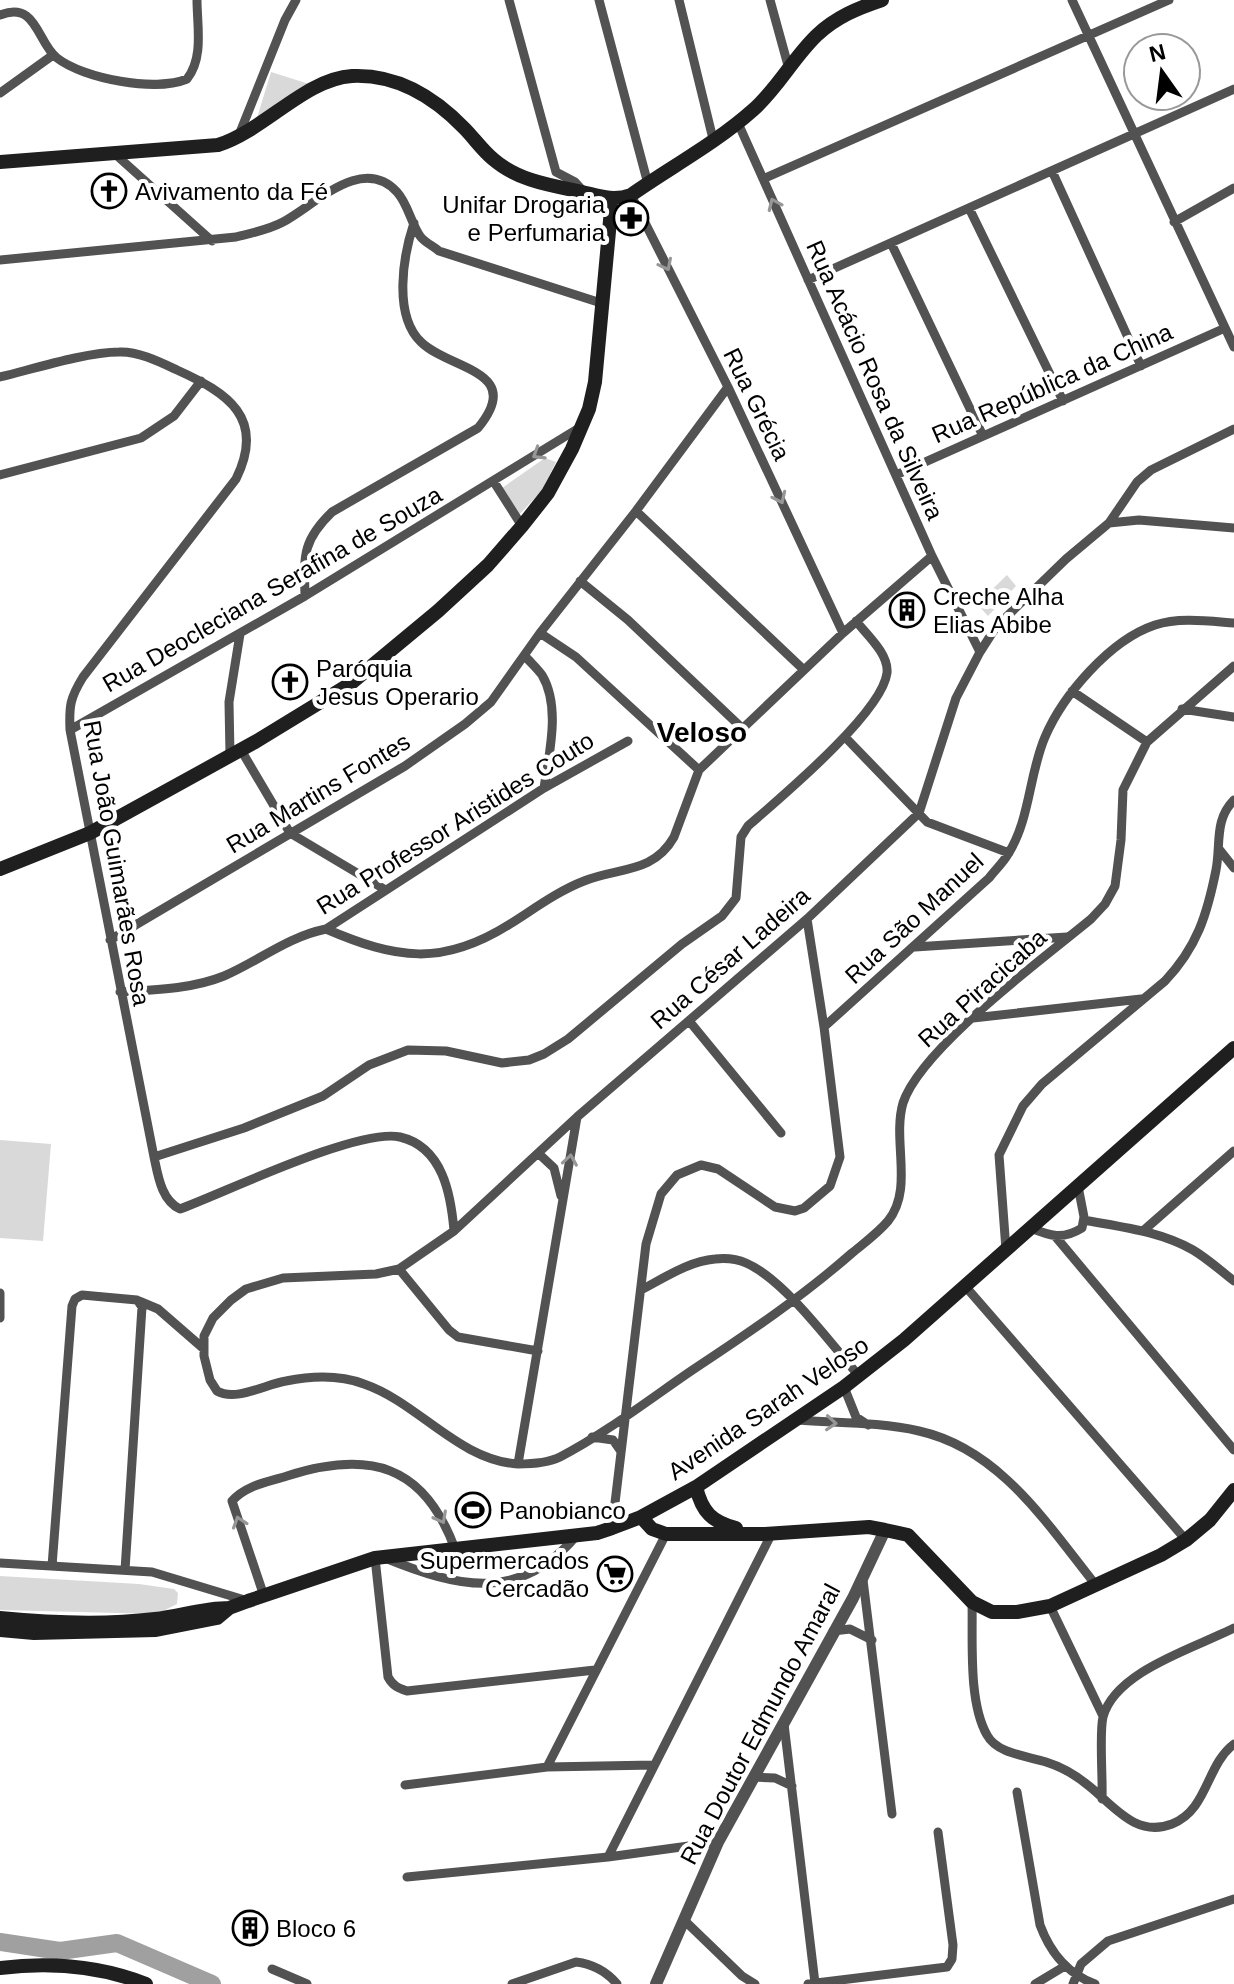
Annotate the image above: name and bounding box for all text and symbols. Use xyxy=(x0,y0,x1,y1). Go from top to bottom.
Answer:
north arrow xyxy=(1122,32,1202,112)
text: N xyxy=(1147,39,1168,67)
church icon: Avivamento da Fé xyxy=(90,172,128,210)
place label: Avivamento da Fé xyxy=(135,178,328,205)
place label: Unifar Drogaria e Perfumaria xyxy=(442,191,606,246)
one-way arrow xyxy=(768,198,784,212)
pharmacy icon: Unifar Drogaria e Perfumaria xyxy=(612,199,650,237)
street label: Rua Acácio Rosa da Silveira xyxy=(801,236,949,524)
one-way arrow xyxy=(656,256,672,271)
street label: Rua República da China xyxy=(928,317,1177,448)
street label: Rua Grécia xyxy=(718,344,796,465)
one-way arrow xyxy=(533,444,547,459)
street label: Rua Deocleciana Serafina de Souza xyxy=(98,480,447,697)
one-way arrow xyxy=(770,490,786,505)
place label: Creche Alha Elias Abibe xyxy=(933,583,1064,638)
building icon: Creche Alha Elias Abibe xyxy=(888,591,926,629)
place label: Paróquia Jesus Operario xyxy=(316,655,479,710)
church icon: Paróquia Jesus Operario xyxy=(271,663,309,701)
district label: Veloso xyxy=(657,717,747,748)
street label: Rua João Guimarães Rosa xyxy=(79,718,156,1009)
street label: Rua Professor Aristides Couto xyxy=(312,726,598,920)
street label: Rua Martins Fontes xyxy=(221,727,415,859)
street label: Rua São Manuel xyxy=(839,847,989,989)
street label: Rua César Ladeira xyxy=(645,881,815,1034)
street label: Rua Piracicaba xyxy=(912,923,1052,1052)
one-way arrow xyxy=(561,1153,578,1167)
street label: Avenida Sarah Veloso xyxy=(663,1331,873,1485)
one-way arrow xyxy=(825,1414,838,1431)
sports icon: Panobianco xyxy=(454,1491,492,1529)
place label: Panobianco xyxy=(499,1497,626,1524)
one-way arrow xyxy=(431,1509,446,1524)
one-way arrow xyxy=(233,1515,249,1529)
place label: Supermercados Cercadão xyxy=(420,1547,589,1602)
supermarket icon: Supermercados Cercadão xyxy=(596,1555,634,1593)
street label: Rua Doutor Edmundo Amaral xyxy=(674,1579,846,1869)
building icon: Bloco 6 xyxy=(231,1909,269,1947)
place label: Bloco 6 xyxy=(276,1915,356,1942)

